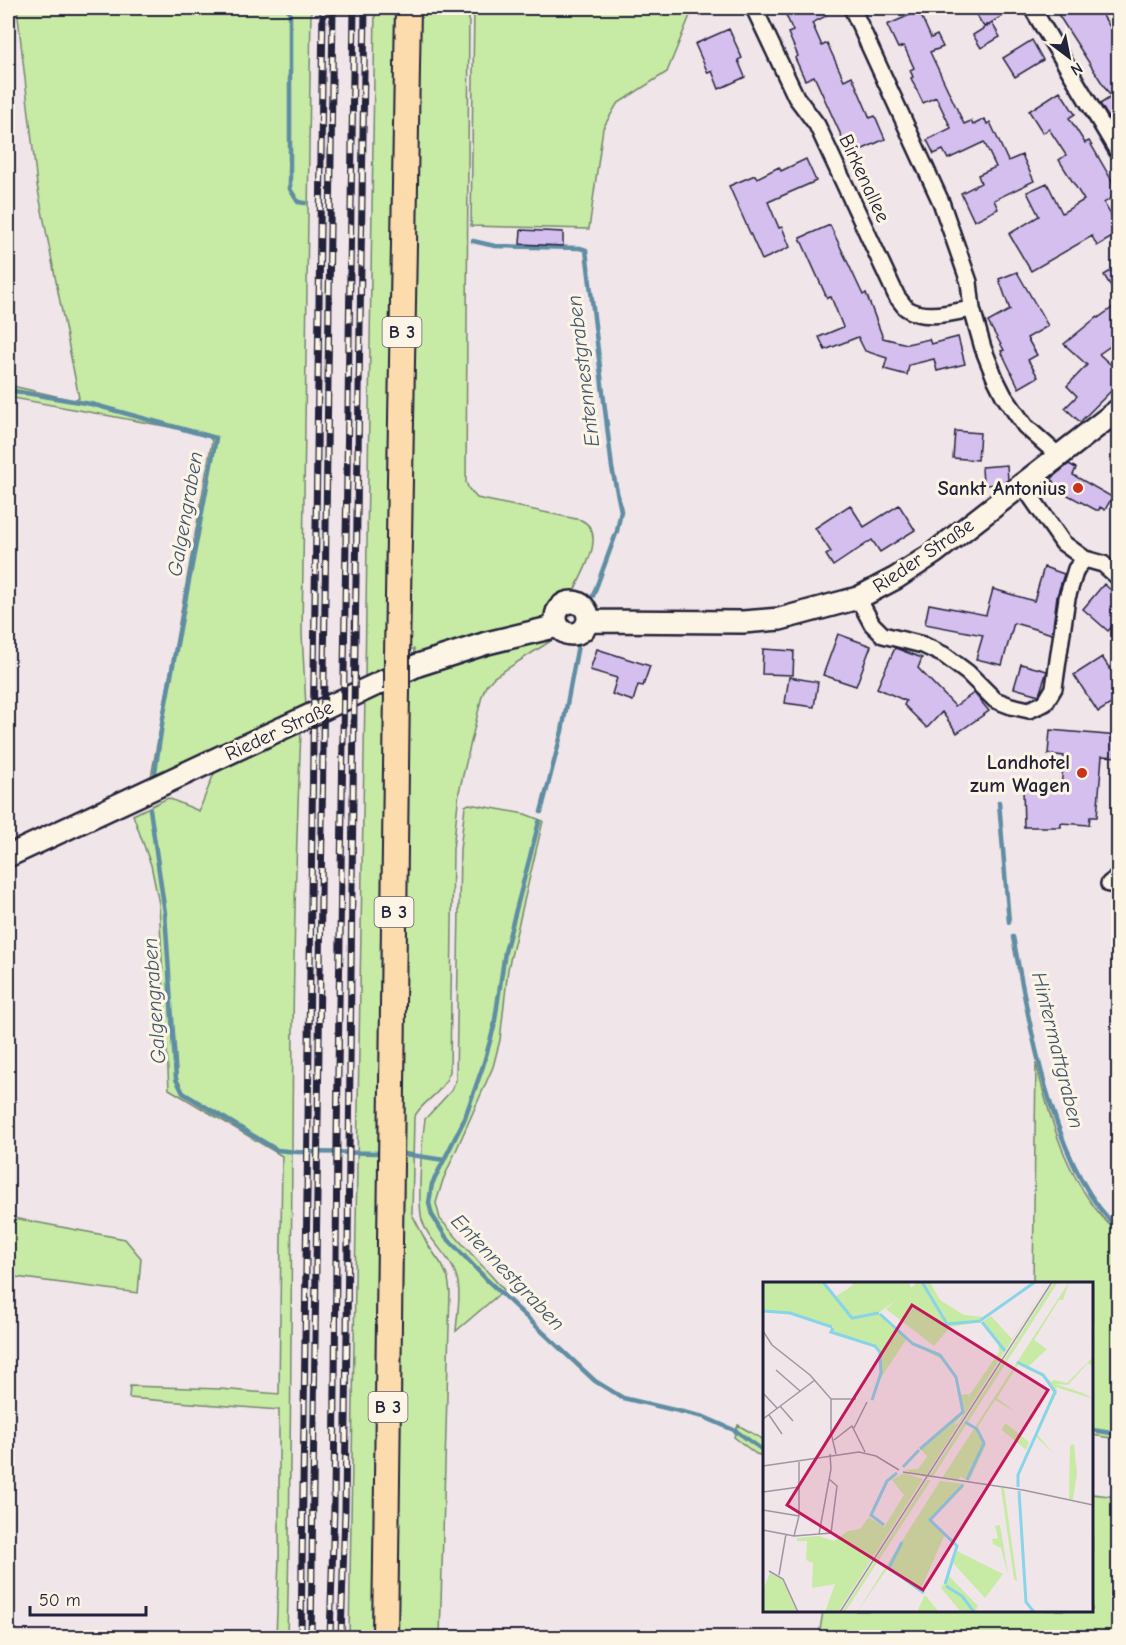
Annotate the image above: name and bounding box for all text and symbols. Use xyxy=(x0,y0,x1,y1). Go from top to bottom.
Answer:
north arrow xyxy=(1039,27,1099,87)
text: N xyxy=(1067,58,1086,79)
street label: Birkenallee xyxy=(834,131,895,226)
water label: Entennestgraben xyxy=(562,294,604,448)
road number: B 3 xyxy=(382,317,422,347)
water label: Galgengraben xyxy=(162,450,208,578)
place label: Sankt Antonius xyxy=(938,477,1066,500)
marker: Sankt Antonius xyxy=(1071,481,1085,495)
street label: Rieder Straße xyxy=(868,513,978,598)
street label: Rieder Straße xyxy=(221,695,337,766)
place label: Landhotel zum Wagen xyxy=(970,751,1070,797)
marker: Landhotel zum Wagen xyxy=(1075,766,1089,780)
road number: B 3 xyxy=(374,897,414,927)
water label: Galgengraben xyxy=(138,937,170,1065)
water label: Hintermattgraben xyxy=(1027,969,1089,1131)
water label: Entennestgraben xyxy=(446,1209,570,1335)
inset map xyxy=(763,1282,1093,1612)
road number: B 3 xyxy=(368,1392,408,1422)
scale bar xyxy=(30,1579,146,1617)
text: 50 m xyxy=(39,1590,81,1611)

